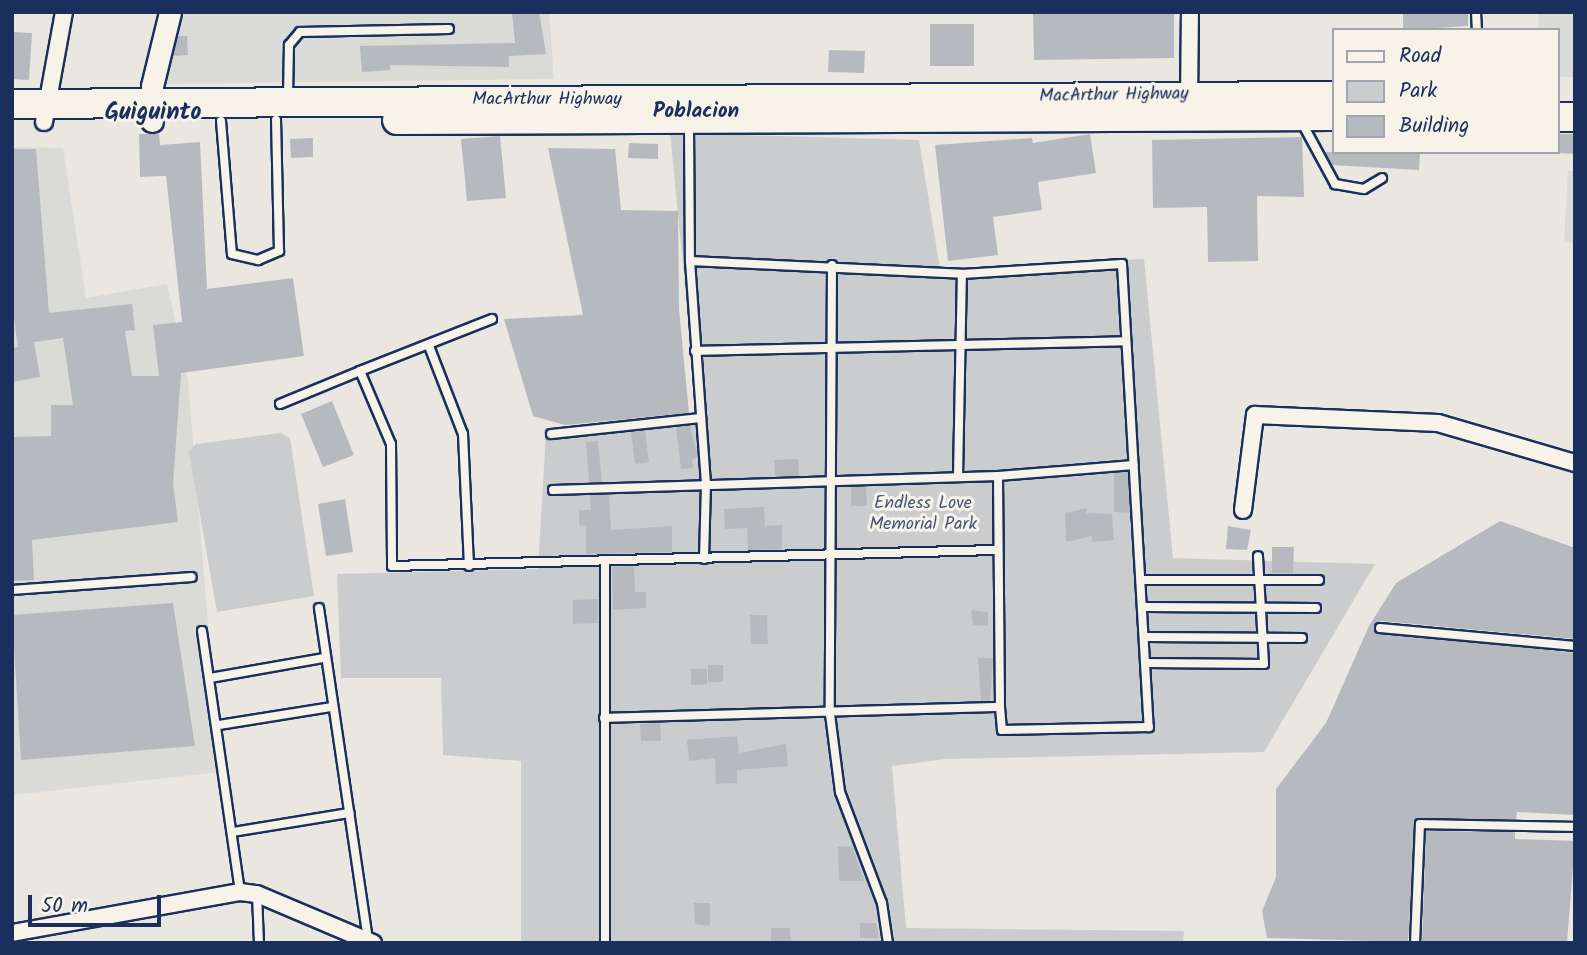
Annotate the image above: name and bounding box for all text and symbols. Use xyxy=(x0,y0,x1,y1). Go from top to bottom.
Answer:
legend xyxy=(1332,28,1559,154)
text: Road xyxy=(1399,40,1441,73)
text: Park xyxy=(1399,75,1437,108)
street label: MacArthur Highway xyxy=(1039,84,1189,108)
street label: MacArthur Highway xyxy=(472,89,622,111)
district label: Guiguinto xyxy=(105,99,201,127)
district label: Poblacion xyxy=(653,99,739,125)
text: Building xyxy=(1399,110,1469,143)
park label: Endless Love Memorial Park xyxy=(869,494,977,536)
scale bar xyxy=(32,881,164,925)
text: 50 m xyxy=(41,890,88,923)

